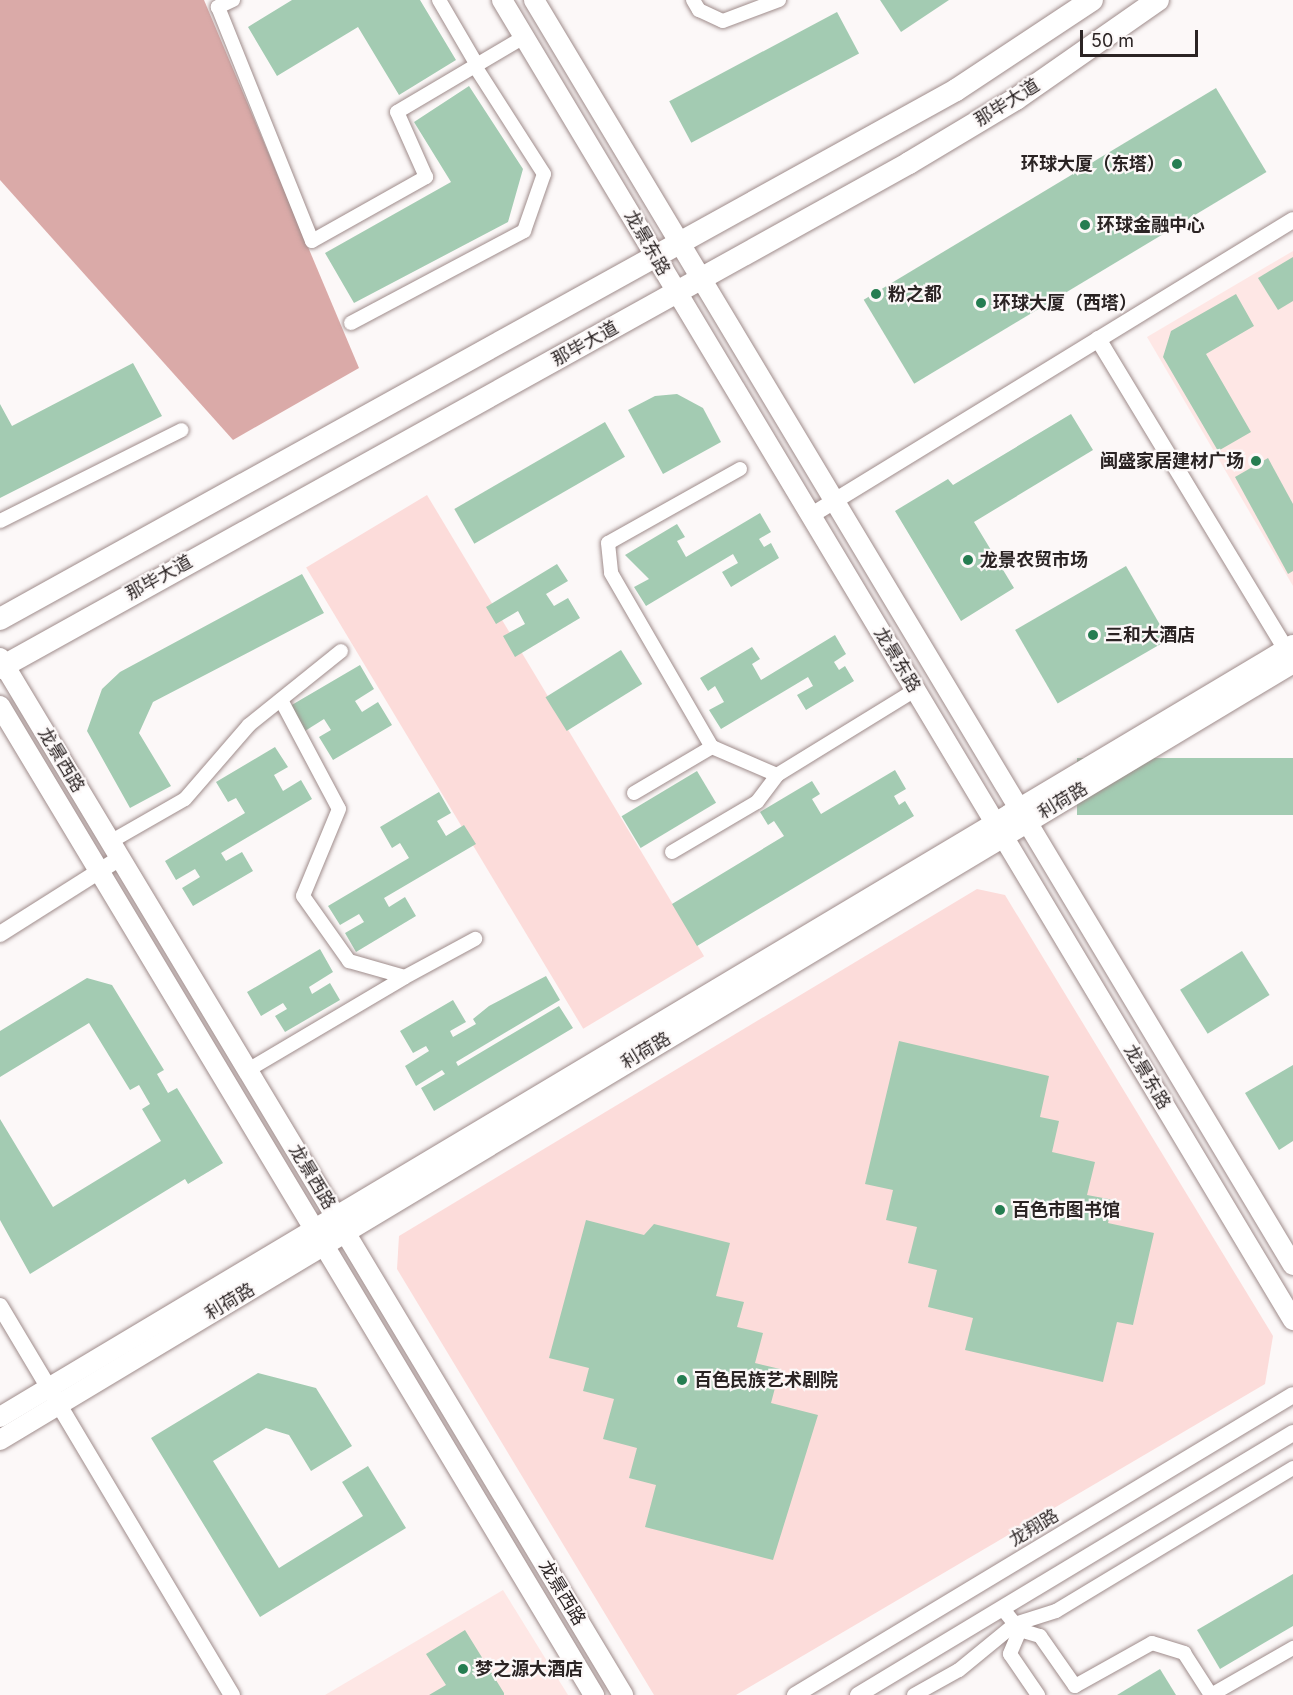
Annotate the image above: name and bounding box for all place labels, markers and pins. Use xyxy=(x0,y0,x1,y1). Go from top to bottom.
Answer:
place label: 环球大厦（东塔） xyxy=(1021,153,1165,175)
marker: 环球大厦（东塔） xyxy=(1170,157,1184,171)
place label: 环球金融中心 xyxy=(1097,214,1205,236)
marker: 环球金融中心 xyxy=(1078,218,1092,232)
place label: 粉之都 xyxy=(888,283,942,305)
marker: 粉之都 xyxy=(869,287,883,301)
place label: 环球大厦（西塔） xyxy=(993,292,1137,314)
marker: 环球大厦（西塔） xyxy=(974,296,988,310)
place label: 闽盛家居建材广场 xyxy=(1100,450,1244,472)
marker: 闽盛家居建材广场 xyxy=(1249,454,1263,468)
place label: 龙景农贸市场 xyxy=(980,549,1088,571)
marker: 龙景农贸市场 xyxy=(961,553,975,567)
place label: 三和大酒店 xyxy=(1105,624,1195,646)
marker: 三和大酒店 xyxy=(1086,628,1100,642)
place label: 百色市图书馆 xyxy=(1012,1199,1120,1221)
marker: 百色市图书馆 xyxy=(993,1203,1007,1217)
place label: 百色民族艺术剧院 xyxy=(694,1369,838,1391)
marker: 百色民族艺术剧院 xyxy=(675,1373,689,1387)
place label: 梦之源大酒店 xyxy=(475,1658,583,1680)
marker: 梦之源大酒店 xyxy=(456,1662,470,1676)

